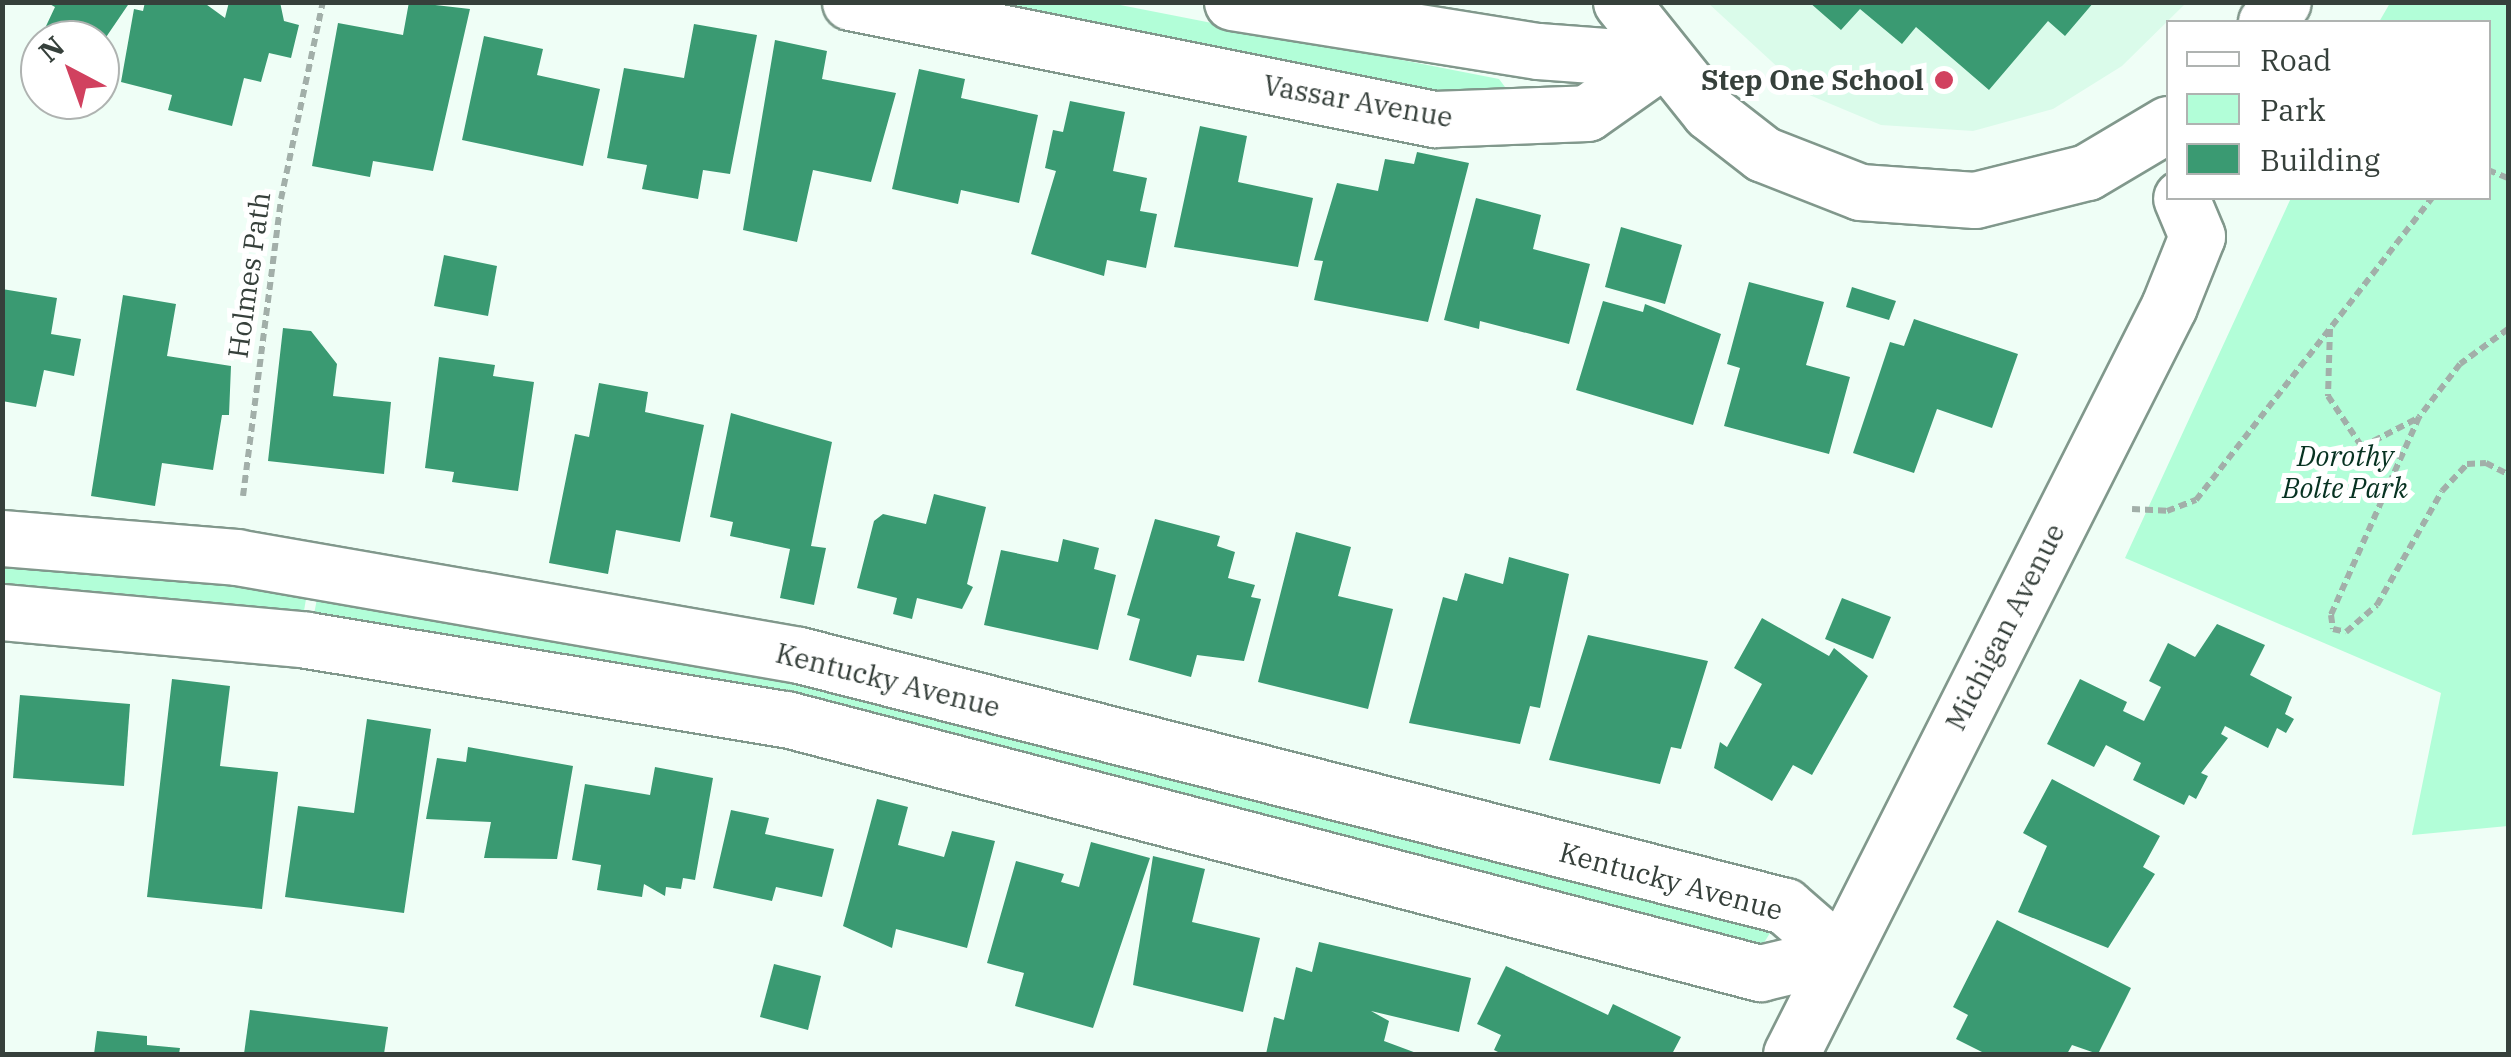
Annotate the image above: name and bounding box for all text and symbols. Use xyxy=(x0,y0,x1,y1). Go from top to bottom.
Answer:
north arrow xyxy=(20,20,120,120)
legend xyxy=(2166,20,2491,200)
text: N xyxy=(31,27,72,70)
text: Road xyxy=(2260,40,2332,79)
place label: Step One School xyxy=(1701,63,1924,97)
street label: Vassar Avenue xyxy=(1261,68,1455,134)
marker: Step One School xyxy=(1933,69,1955,91)
text: Park xyxy=(2260,90,2326,129)
text: Building xyxy=(2260,140,2380,179)
street label: Holmes Path xyxy=(221,190,277,360)
park label: Dorothy Bolte Park xyxy=(2282,439,2408,505)
street label: Michigan Avenue xyxy=(1938,518,2072,736)
street label: Kentucky Avenue xyxy=(772,636,1004,724)
street label: Kentucky Avenue xyxy=(1556,835,1786,927)

